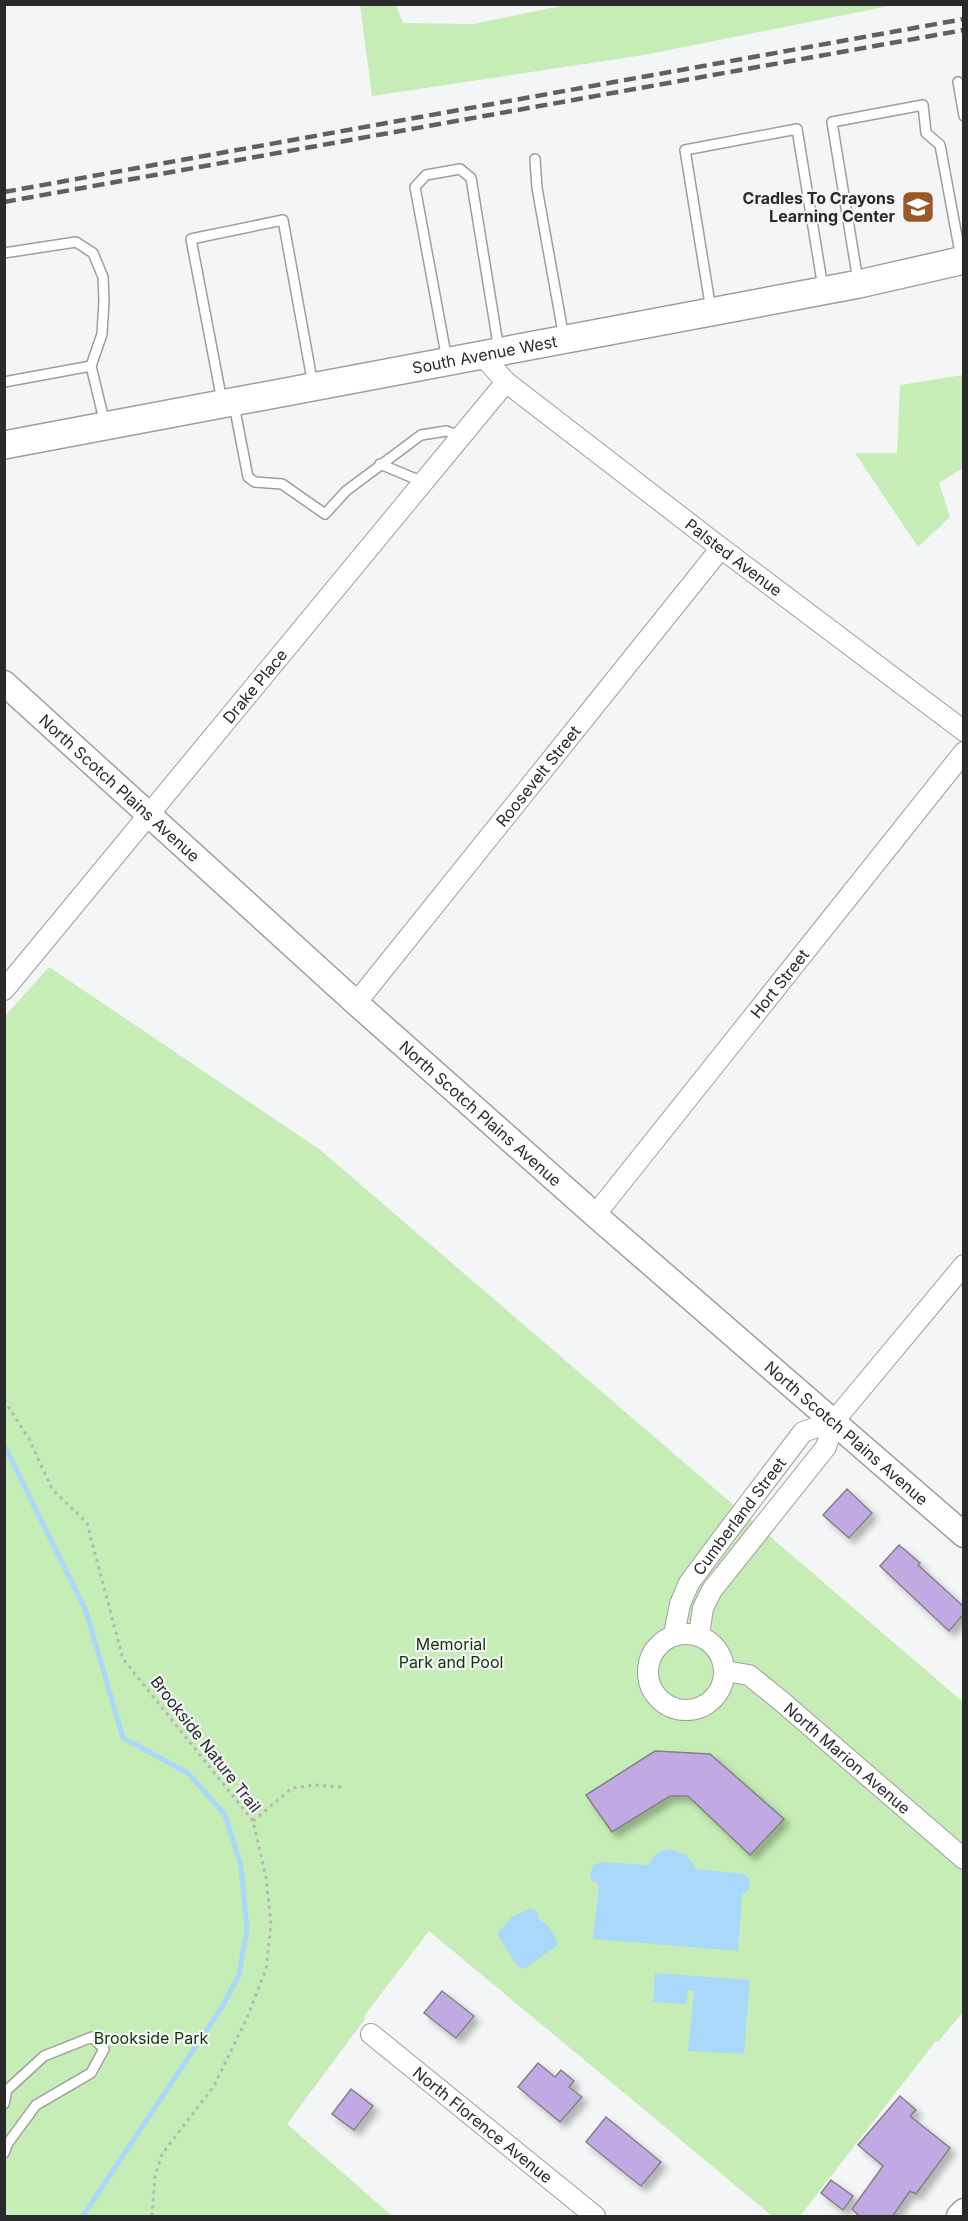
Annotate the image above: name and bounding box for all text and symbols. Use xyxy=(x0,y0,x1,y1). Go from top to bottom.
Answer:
place label: Cradles To Crayons Learning Center xyxy=(743,188,895,226)
school or university icon: Cradles To Crayons Learning Center xyxy=(900,189,936,225)
street label: South Avenue West xyxy=(410,331,559,378)
street label: Palsted Avenue xyxy=(681,514,786,600)
street label: Drake Place xyxy=(218,645,291,727)
street label: North Scotch Plains Avenue xyxy=(35,710,204,866)
street label: Roosevelt Street xyxy=(492,721,585,831)
street label: Hort Street xyxy=(746,945,813,1022)
street label: North Scotch Plains Avenue xyxy=(395,1036,566,1190)
street label: North Scotch Plains Avenue xyxy=(761,1357,932,1509)
street label: Cumberland Street xyxy=(688,1453,790,1579)
park label: Memorial Park and Pool xyxy=(399,1634,503,1672)
street label: Brookside Nature Trail xyxy=(147,1672,265,1816)
street label: North Marion Avenue xyxy=(780,1698,914,1818)
park label: Brookside Park xyxy=(94,2028,208,2048)
street label: North Florence Avenue xyxy=(409,2062,557,2187)

